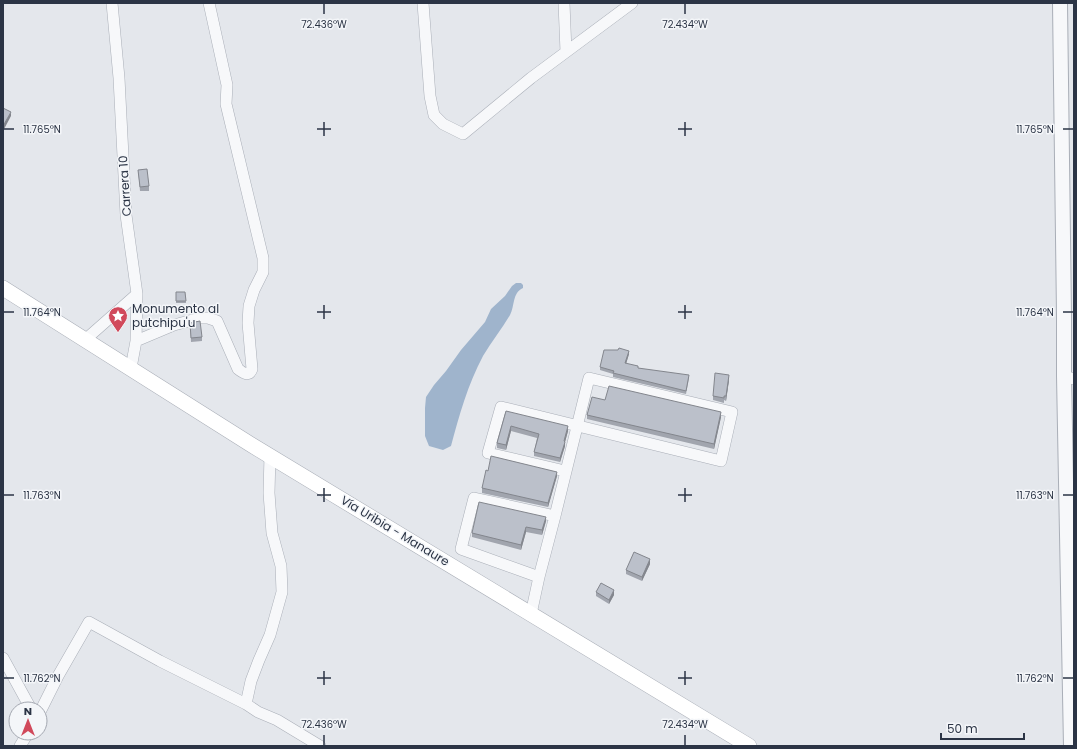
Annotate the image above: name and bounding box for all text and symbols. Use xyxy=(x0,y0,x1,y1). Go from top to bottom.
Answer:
text: 72.436°W xyxy=(301,17,347,32)
text: 72.434°W xyxy=(662,17,708,32)
text: 11.765°N xyxy=(23,122,61,137)
text: 11.765°N xyxy=(1016,122,1054,137)
street label: Carrera 10 xyxy=(114,155,135,217)
place label: Monumento al putchipu'u xyxy=(132,300,219,331)
text: 11.764°N xyxy=(23,305,61,320)
place icon: Monumento al putchipu'u xyxy=(107,305,129,333)
text: 11.764°N xyxy=(1016,305,1054,320)
text: 11.763°N xyxy=(23,488,61,503)
text: 11.763°N xyxy=(1016,488,1054,503)
street label: Vía Uribia - Manaure xyxy=(338,491,453,570)
text: 11.762°N xyxy=(23,671,61,686)
text: 11.762°N xyxy=(1016,671,1054,686)
north arrow xyxy=(8,701,48,741)
text: N xyxy=(24,703,32,719)
scale bar xyxy=(941,715,1024,741)
text: 72.436°W xyxy=(301,717,347,732)
text: 72.434°W xyxy=(662,717,708,732)
text: 50 m xyxy=(947,720,978,737)

